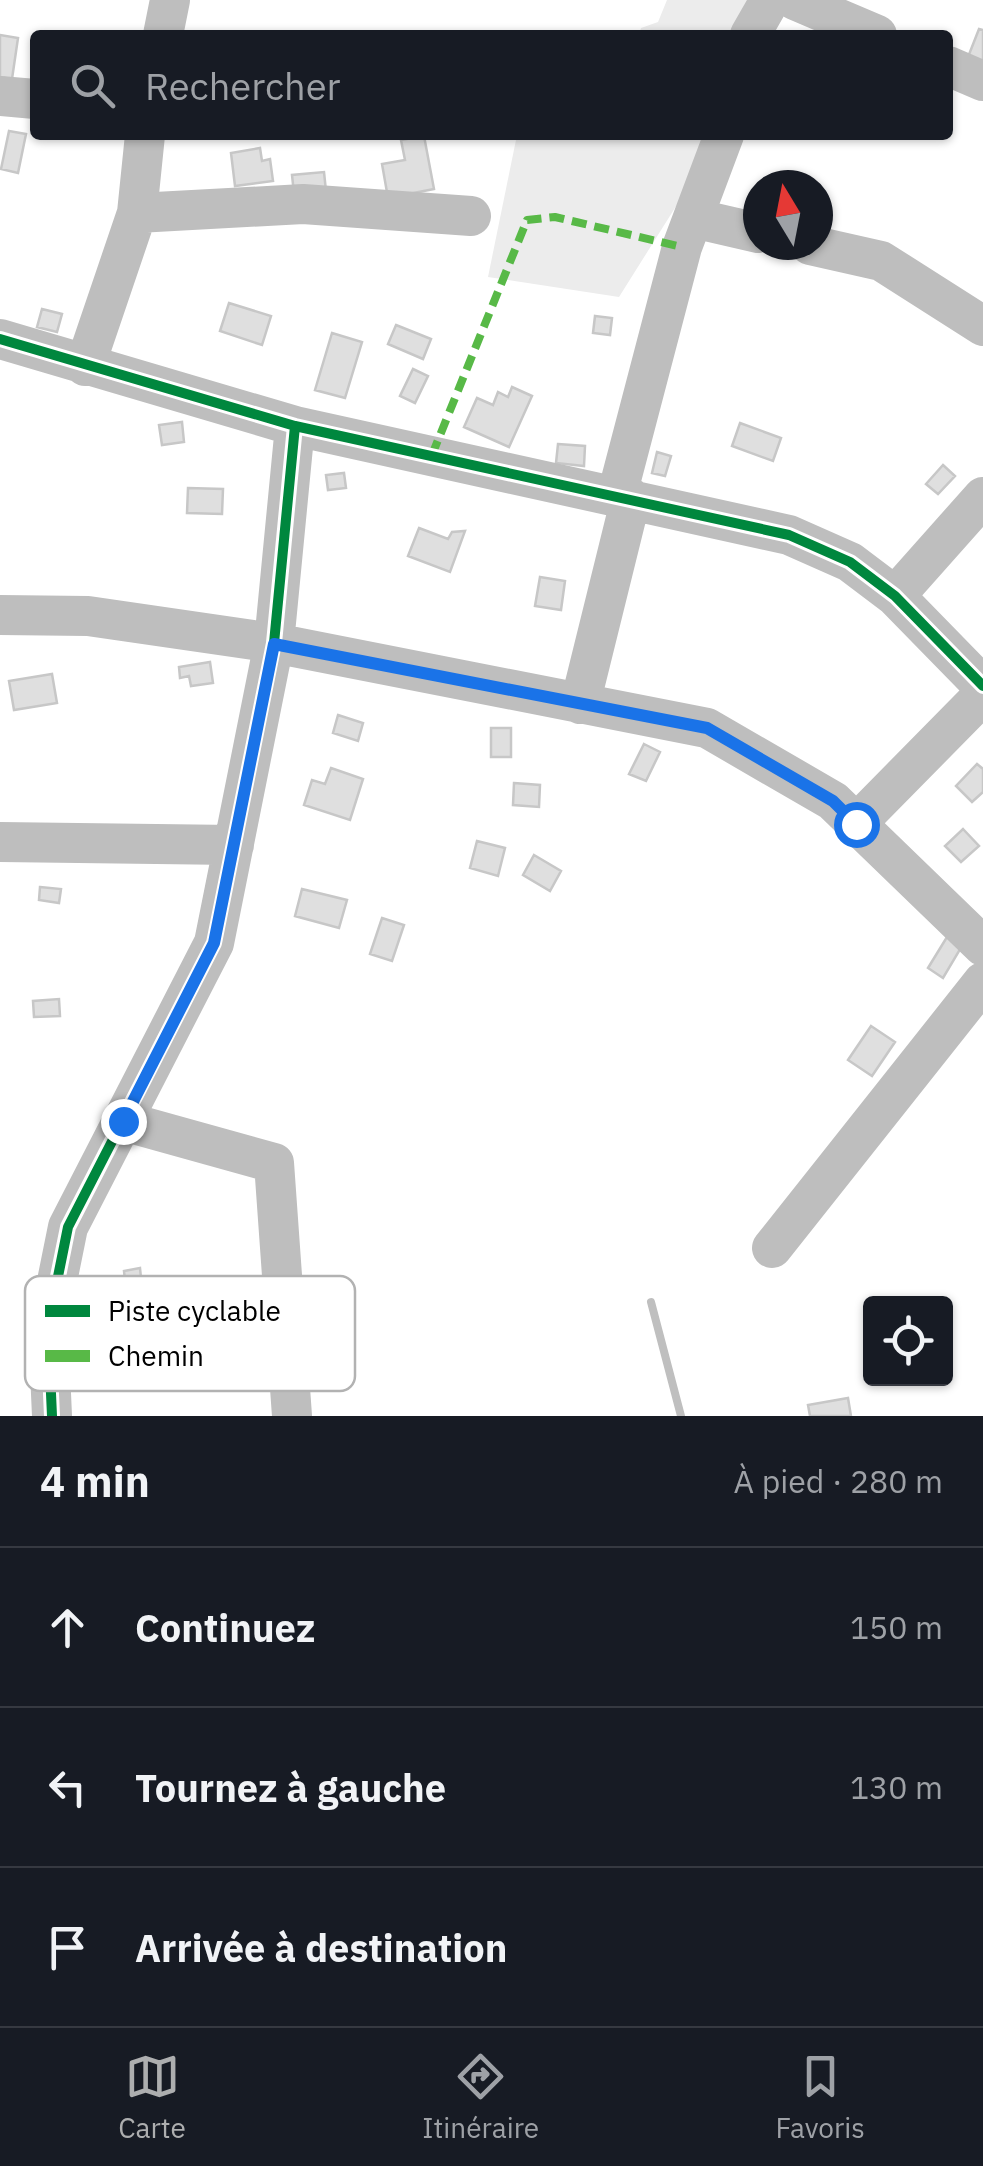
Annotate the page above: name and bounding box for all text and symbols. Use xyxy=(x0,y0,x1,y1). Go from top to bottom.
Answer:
search box xyxy=(30,30,953,140)
icon: search xyxy=(65,58,120,113)
text: Rechercher xyxy=(145,61,340,110)
north arrow xyxy=(743,170,833,260)
route start xyxy=(834,802,880,848)
route end xyxy=(101,1099,147,1145)
legend xyxy=(25,1276,355,1391)
text: Piste cyclable xyxy=(108,1292,281,1329)
map controls xyxy=(863,1296,953,1386)
button: locate xyxy=(863,1296,953,1386)
text: Chemin xyxy=(108,1337,204,1374)
text: 4 min xyxy=(40,1454,150,1509)
text: À pied · 280 m xyxy=(734,1460,943,1502)
icon: ahead xyxy=(40,1600,95,1655)
text: Continuez xyxy=(135,1603,315,1652)
text: 150 m xyxy=(850,1606,943,1648)
icon: left xyxy=(40,1760,95,1815)
text: Tournez à gauche xyxy=(135,1763,446,1812)
text: 130 m xyxy=(850,1766,943,1808)
icon: arrive xyxy=(40,1920,95,1975)
text: Arrivée à destination xyxy=(135,1923,507,1972)
tab: Carte xyxy=(118,2049,186,2146)
tab: Itinéraire xyxy=(422,2049,539,2146)
tab: Favoris xyxy=(775,2049,865,2146)

